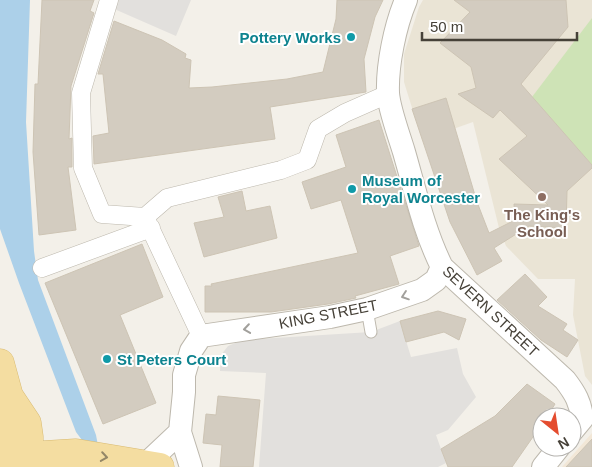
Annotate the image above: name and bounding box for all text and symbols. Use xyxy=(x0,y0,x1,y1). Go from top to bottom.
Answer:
scale bar xyxy=(422,10,577,42)
text: 50 m xyxy=(430,18,463,35)
place label: Pottery Works xyxy=(240,29,341,46)
marker: Pottery Works xyxy=(345,31,357,43)
place label: Museum of Royal Worcester xyxy=(362,172,480,206)
marker: Museum of Royal Worcester xyxy=(346,183,358,195)
marker: The King's School xyxy=(536,191,548,203)
place label: The King's School xyxy=(504,206,580,240)
street label: SEVERN STREET xyxy=(439,262,543,360)
one-way arrow xyxy=(402,290,410,300)
street label: KING STREET xyxy=(277,296,379,332)
one-way arrow xyxy=(242,323,250,334)
place label: St Peters Court xyxy=(117,351,226,368)
marker: St Peters Court xyxy=(101,353,113,365)
north arrow xyxy=(532,407,582,457)
text: N xyxy=(555,434,572,453)
one-way arrow xyxy=(100,451,109,461)

